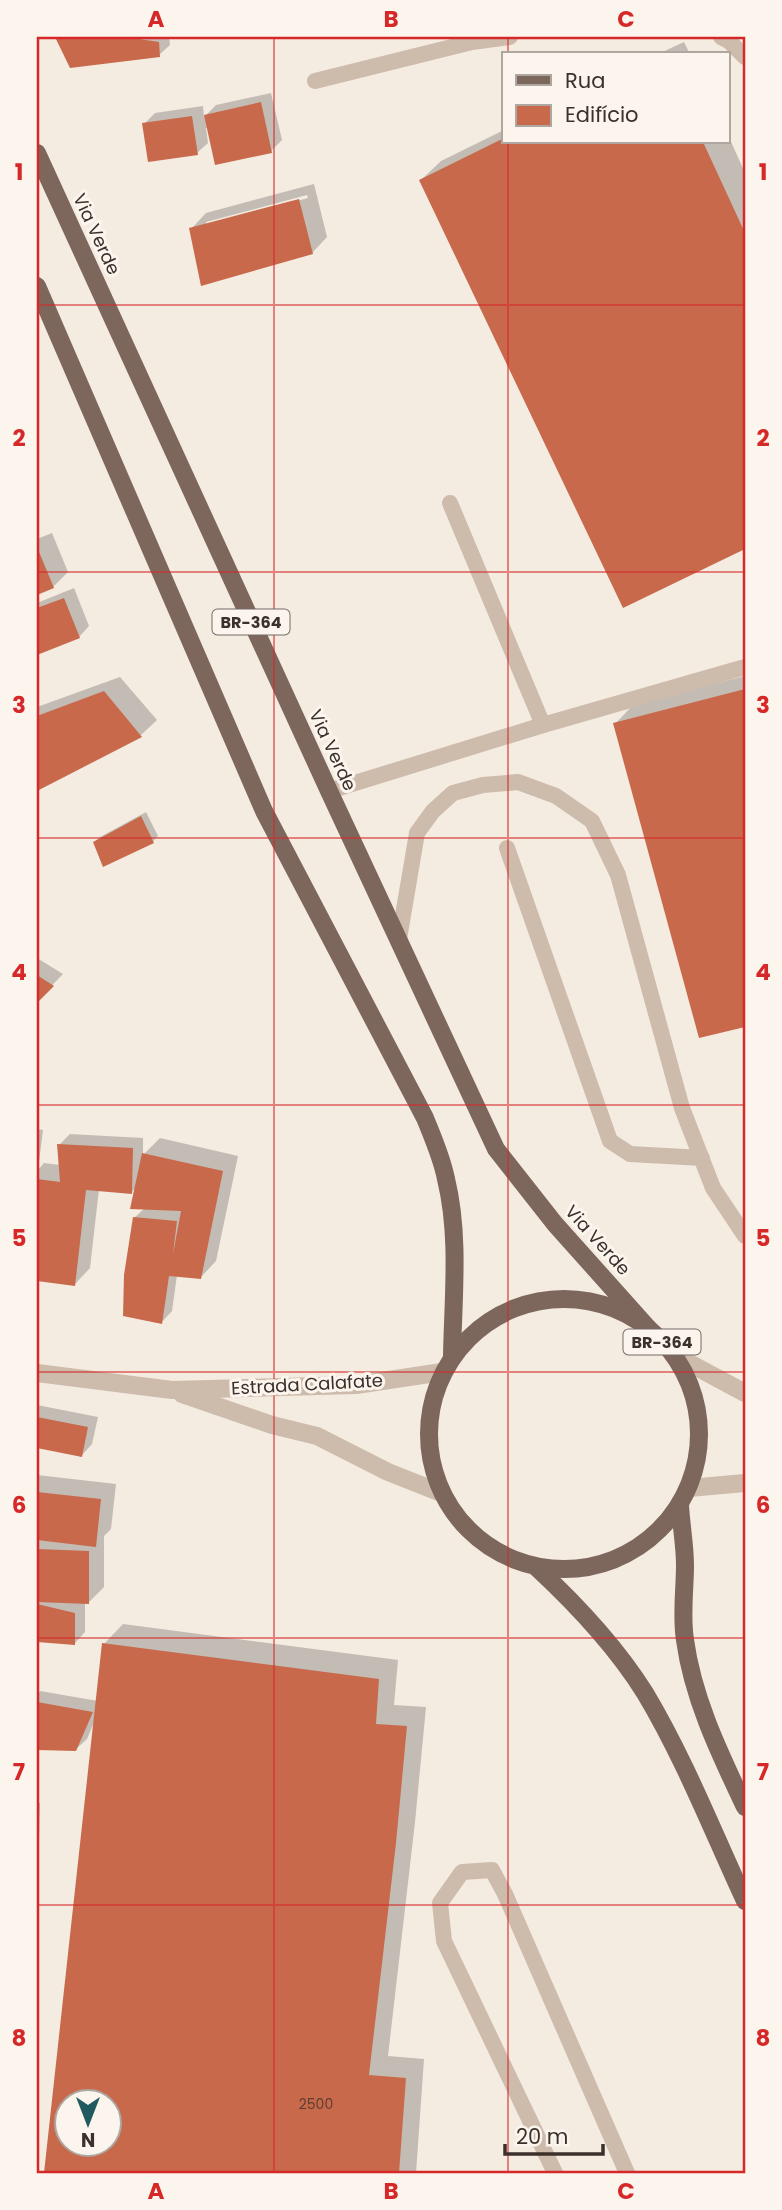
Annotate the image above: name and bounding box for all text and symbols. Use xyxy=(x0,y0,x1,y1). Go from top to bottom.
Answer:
text: A xyxy=(148,3,165,35)
text: B xyxy=(383,3,399,35)
text: C xyxy=(617,3,635,35)
legend xyxy=(502,52,730,144)
text: Rua xyxy=(565,66,605,95)
text: Edifício xyxy=(565,100,639,129)
text: 1 xyxy=(15,156,23,188)
text: 1 xyxy=(759,156,767,188)
street label: Via Verde xyxy=(67,189,127,279)
text: 2 xyxy=(12,422,26,454)
text: 2 xyxy=(756,422,770,454)
road number: BR-364 xyxy=(212,610,290,635)
text: 3 xyxy=(12,689,26,721)
text: 3 xyxy=(756,689,770,721)
street label: Via Verde xyxy=(303,705,363,795)
text: 4 xyxy=(11,956,27,988)
text: 4 xyxy=(755,956,771,988)
street label: Via Verde xyxy=(560,1199,636,1281)
text: 5 xyxy=(12,1222,26,1254)
text: 5 xyxy=(756,1222,770,1254)
road number: BR-364 xyxy=(624,1330,700,1354)
street label: Estrada Calafate xyxy=(231,1368,383,1400)
text: 6 xyxy=(12,1489,26,1521)
text: 6 xyxy=(756,1489,770,1521)
text: 7 xyxy=(13,1756,25,1788)
text: 7 xyxy=(757,1756,769,1788)
text: 8 xyxy=(12,2022,26,2054)
text: 8 xyxy=(756,2022,770,2054)
north arrow xyxy=(52,2088,122,2158)
house number: 2500 xyxy=(299,2094,333,2114)
scale bar xyxy=(505,2112,604,2156)
text: 20 m xyxy=(516,2122,569,2151)
text: N xyxy=(81,2126,95,2153)
text: A xyxy=(148,2175,165,2207)
text: B xyxy=(383,2175,399,2207)
text: C xyxy=(617,2175,635,2207)

